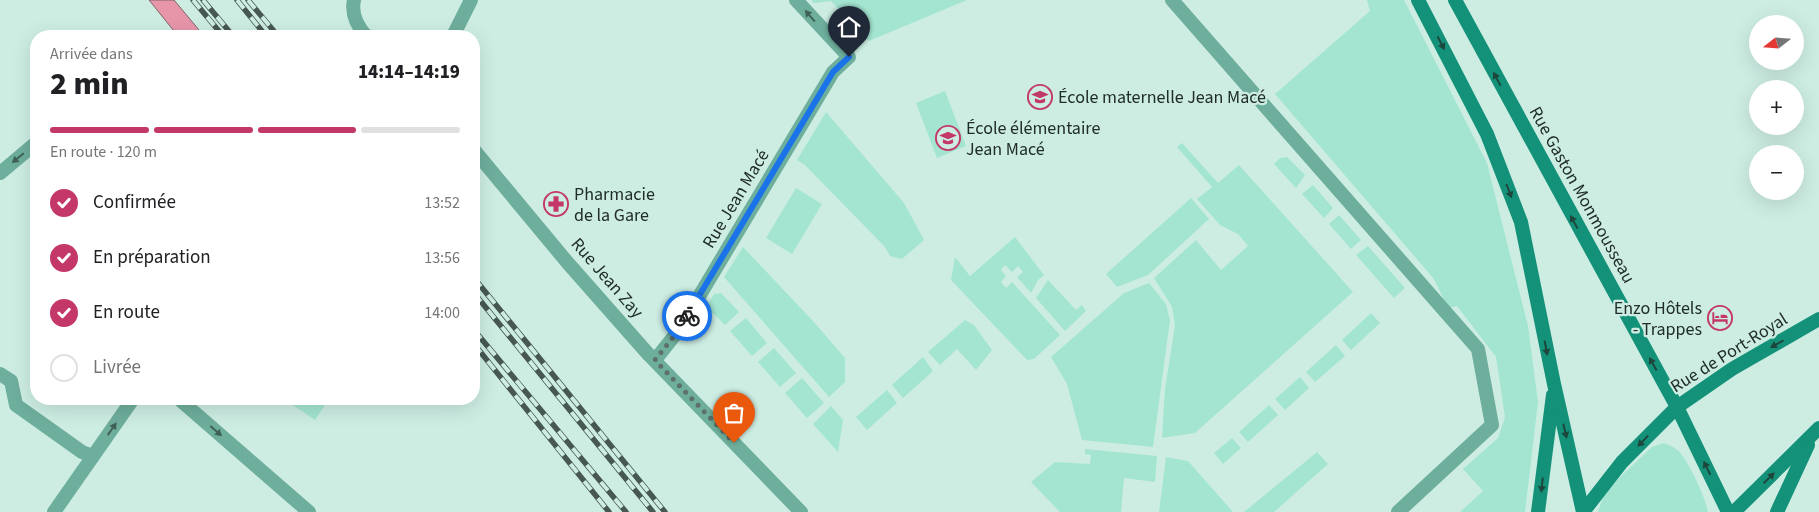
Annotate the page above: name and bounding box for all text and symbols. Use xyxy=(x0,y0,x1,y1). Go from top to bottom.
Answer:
pin xyxy=(828,6,870,57)
one-way arrow xyxy=(805,10,816,23)
icon: home xyxy=(835,13,863,41)
north arrow xyxy=(1749,15,1804,70)
map controls xyxy=(1749,15,1804,200)
one-way arrow xyxy=(1437,36,1445,50)
text: Arrivée dans xyxy=(50,43,133,65)
text: 14:14–14:19 xyxy=(358,59,460,86)
text: 2 min xyxy=(50,61,129,107)
one-way arrow xyxy=(1493,71,1501,86)
button: + xyxy=(1749,80,1804,135)
school or university icon: École maternelle Jean Macé xyxy=(1027,84,1053,110)
place label: École maternelle Jean Macé xyxy=(1058,85,1266,110)
street label: Rue Gaston Monmousseau xyxy=(1523,102,1641,288)
place label: École élémentaire Jean Macé xyxy=(966,116,1100,162)
school or university icon: École élémentaire Jean Macé xyxy=(935,125,961,151)
text: En route · 120 m xyxy=(50,141,157,163)
street label: Rue Jean Macé xyxy=(697,145,775,253)
button: − xyxy=(1749,145,1804,200)
one-way arrow xyxy=(12,153,25,164)
place label: Pharmacie de la Gare xyxy=(574,182,655,228)
one-way arrow xyxy=(1506,183,1513,198)
icon: check xyxy=(50,189,78,217)
text: Confirmée xyxy=(93,189,176,216)
pharmacy icon: Pharmacie de la Gare xyxy=(543,191,569,217)
text: 13:52 xyxy=(424,192,460,214)
one-way arrow xyxy=(1570,215,1579,228)
street label: Rue Jean Zay xyxy=(565,232,649,324)
icon: check xyxy=(50,244,78,272)
text: En préparation xyxy=(93,244,211,271)
text: 13:56 xyxy=(424,247,460,269)
courier xyxy=(662,291,712,341)
place label: Enzo Hôtels - Trappes xyxy=(1614,296,1702,342)
icon: check xyxy=(50,299,78,327)
text: En route xyxy=(93,299,160,326)
text: 14:00 xyxy=(424,302,460,324)
icon: bike xyxy=(673,302,701,330)
hotel icon: Enzo Hôtels - Trappes xyxy=(1707,305,1733,331)
street label: Rue de Port-Royal xyxy=(1666,307,1792,399)
one-way arrow xyxy=(1770,340,1784,348)
one-way arrow xyxy=(1543,341,1551,357)
text: Livrée xyxy=(93,354,141,381)
one-way arrow xyxy=(1649,357,1657,371)
pin xyxy=(713,392,755,443)
icon: bag xyxy=(720,399,748,427)
one-way arrow xyxy=(106,423,117,436)
one-way arrow xyxy=(1561,424,1569,439)
one-way arrow xyxy=(209,425,222,436)
one-way arrow xyxy=(1637,435,1649,447)
one-way arrow xyxy=(1703,461,1711,475)
one-way arrow xyxy=(1762,472,1774,484)
one-way arrow xyxy=(1538,477,1546,493)

